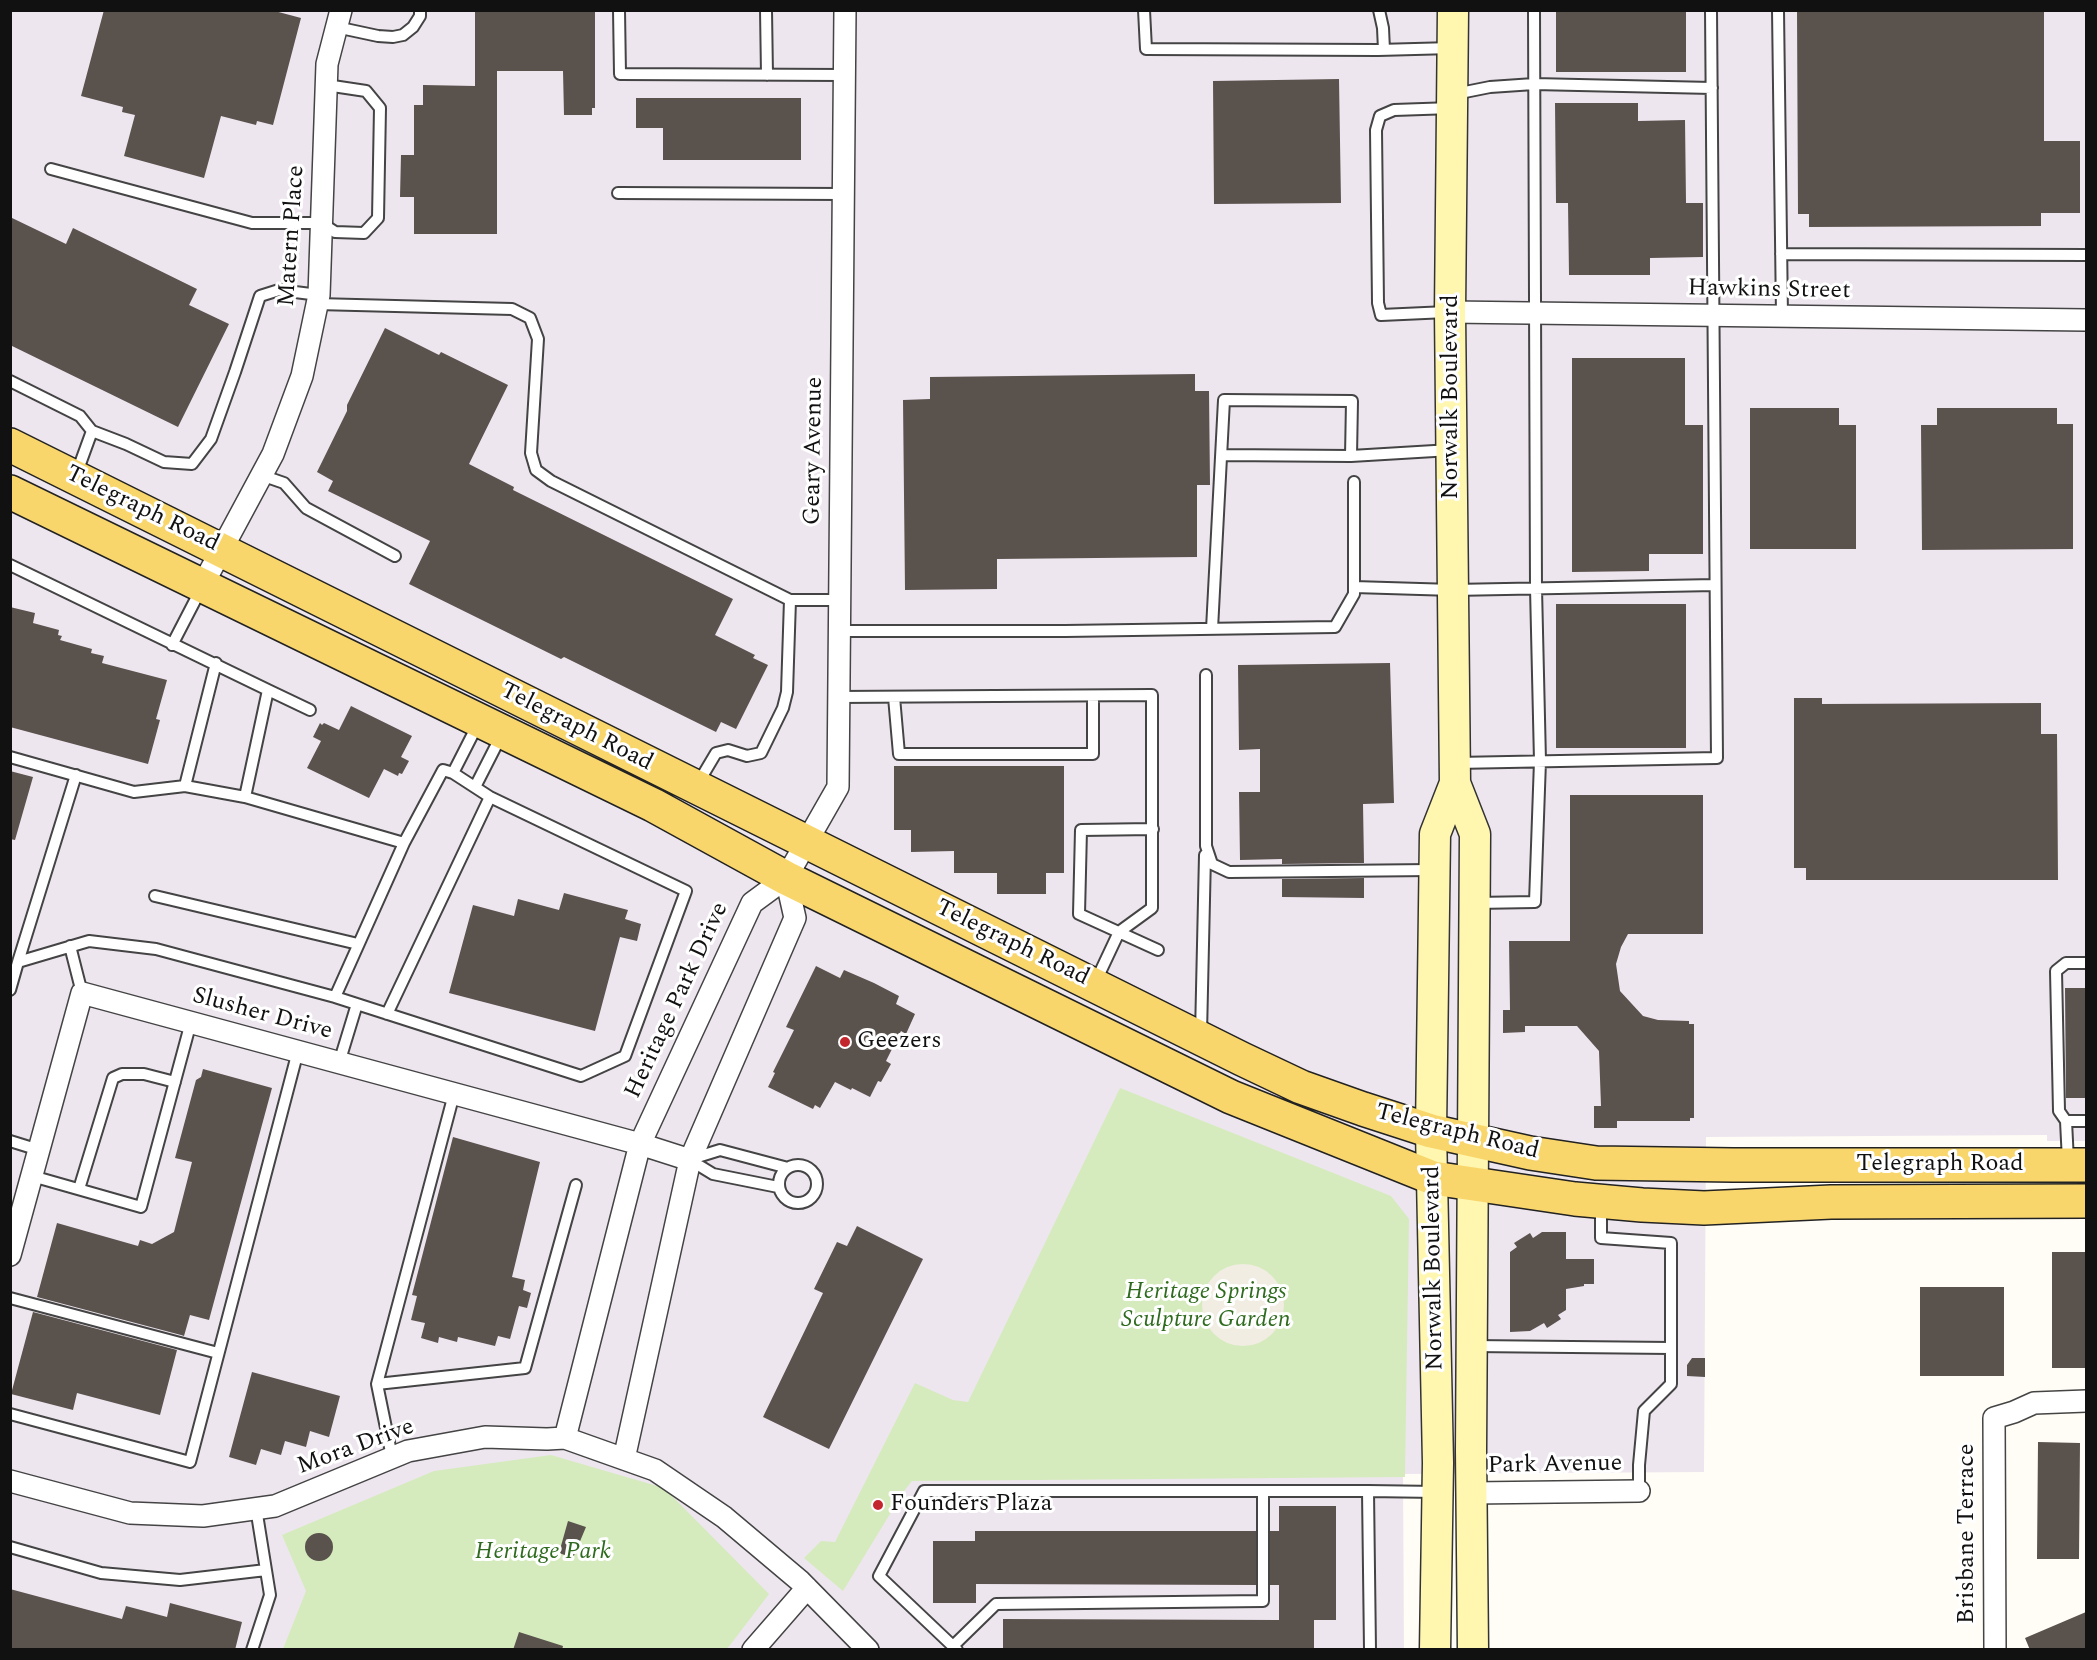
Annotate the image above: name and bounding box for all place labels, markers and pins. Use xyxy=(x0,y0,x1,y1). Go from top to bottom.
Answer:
place label: Geezers xyxy=(857,1028,942,1056)
marker: Geezers xyxy=(838,1035,852,1049)
place label: Founders Plaza xyxy=(890,1491,1053,1519)
marker: Founders Plaza xyxy=(871,1498,885,1512)

